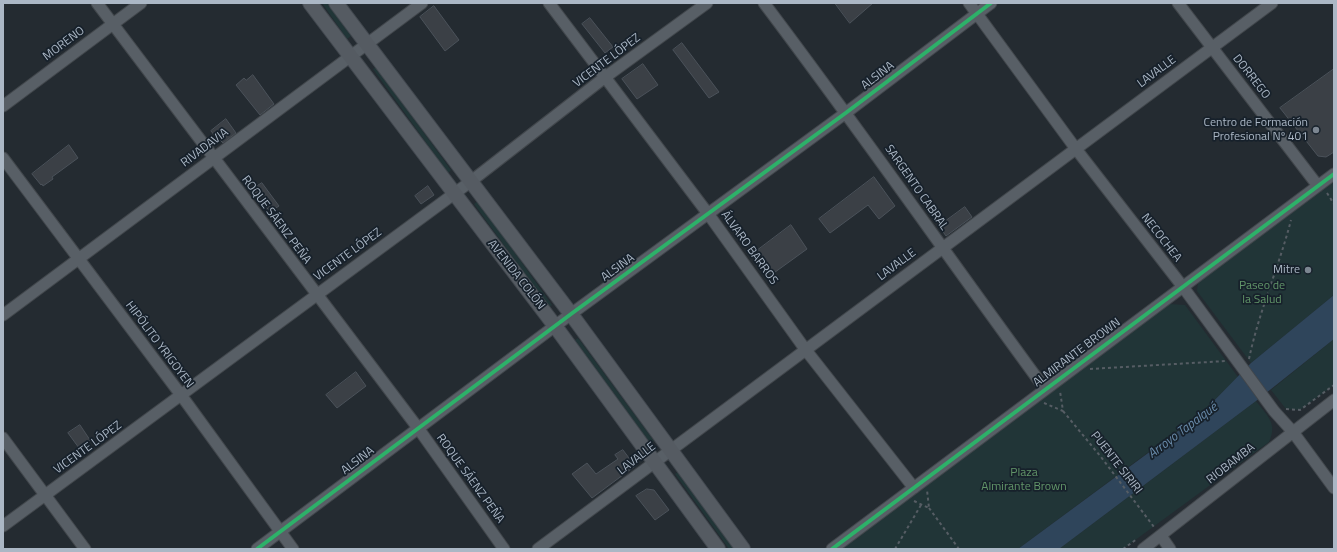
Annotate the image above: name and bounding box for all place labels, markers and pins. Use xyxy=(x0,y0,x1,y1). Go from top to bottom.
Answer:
place label: Centro de Formación Profesional Nº 401 xyxy=(1204,116,1308,144)
marker: Centro de Formación Profesional Nº 401 xyxy=(1311,125,1321,135)
place label: Mitre xyxy=(1273,263,1300,277)
marker: Mitre xyxy=(1303,265,1313,275)

